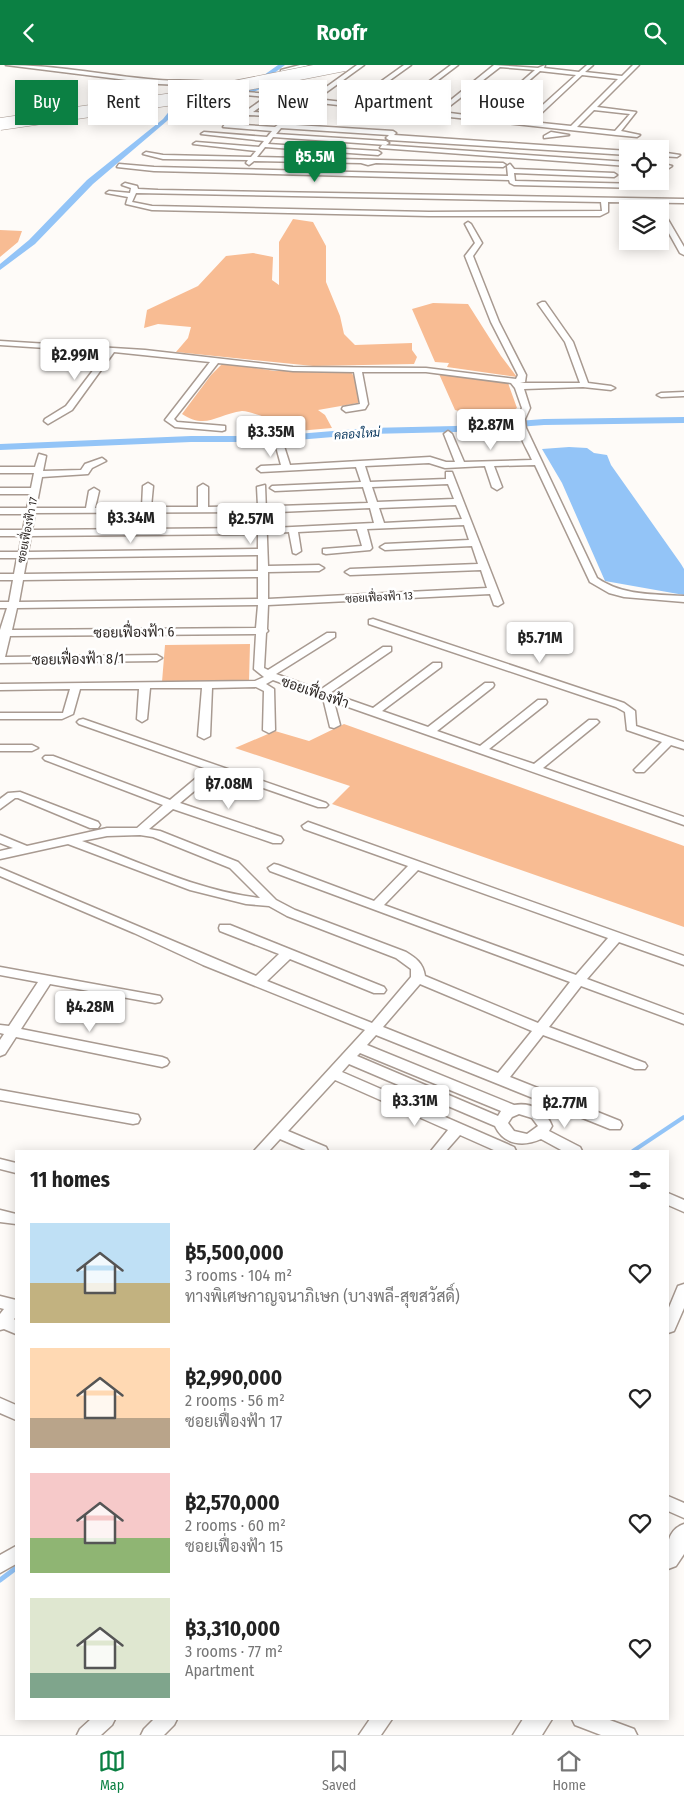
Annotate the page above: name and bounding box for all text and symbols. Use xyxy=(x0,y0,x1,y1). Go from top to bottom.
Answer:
icon: back xyxy=(15,19,43,47)
text: Roofr xyxy=(317,19,367,46)
icon: search xyxy=(641,19,669,47)
chip: Buy xyxy=(15,80,78,125)
chip: Rent xyxy=(88,80,158,125)
chip: Filters xyxy=(168,80,249,125)
chip: New xyxy=(259,80,327,125)
chip: Apartment xyxy=(337,80,451,125)
chip: House xyxy=(461,80,543,125)
map controls xyxy=(619,140,669,250)
button: locate xyxy=(619,140,669,190)
pin: ฿5.5M xyxy=(280,141,350,183)
text: ฿5.5M xyxy=(295,147,335,166)
button: layers xyxy=(619,200,669,250)
pin: ฿2.99M xyxy=(34,339,116,381)
text: ฿2.99M xyxy=(51,345,99,364)
pin: ฿2.87M xyxy=(450,409,532,451)
pin: ฿3.35M xyxy=(230,415,312,458)
text: ฿2.87M xyxy=(468,415,514,434)
text: ฿3.35M xyxy=(247,422,295,441)
water label: คลองใหม่ xyxy=(333,424,382,443)
street label: ซอยเฟื่องฟ้า 17 xyxy=(10,495,40,564)
pin: ฿3.34M xyxy=(90,501,172,544)
pin: ฿2.57M xyxy=(210,503,292,545)
text: ฿3.34M xyxy=(107,508,155,527)
text: ฿2.57M xyxy=(228,509,274,528)
street label: ซอยเฟื่องฟ้า 13 xyxy=(345,584,413,606)
street label: ซอยเฟื่องฟ้า 6 xyxy=(93,619,175,642)
pin: ฿5.71M xyxy=(499,621,581,664)
text: ฿5.71M xyxy=(517,628,563,647)
street label: ซอยเฟื่องฟ้า 8/1 xyxy=(32,646,124,669)
street label: ซอยเฟื่องฟ้า xyxy=(279,669,352,712)
pin: ฿7.08M xyxy=(188,767,270,810)
text: ฿7.08M xyxy=(205,774,253,793)
pin: ฿4.28M xyxy=(49,991,131,1033)
text: ฿4.28M xyxy=(66,997,114,1016)
pin: ฿3.31M xyxy=(374,1085,456,1127)
pin: ฿2.77M xyxy=(524,1087,606,1129)
text: ฿3.31M xyxy=(392,1091,438,1110)
text: ฿2.77M xyxy=(543,1093,587,1112)
icon: filters xyxy=(626,1166,654,1194)
text: 11 homes xyxy=(30,1167,110,1193)
text: ฿5,500,000 xyxy=(185,1240,284,1266)
icon: home xyxy=(70,1243,130,1303)
icon: heart xyxy=(626,1259,654,1287)
text: 3 rooms · 104 m² xyxy=(185,1266,292,1285)
text: ทางพิเศษกาญจนาภิเษก (บางพลี-สุขสวัสดิ์) xyxy=(185,1287,460,1306)
text: ฿2,990,000 xyxy=(185,1365,282,1391)
icon: home xyxy=(70,1368,130,1428)
icon: heart xyxy=(626,1384,654,1412)
text: 2 rooms · 56 m² xyxy=(185,1391,285,1410)
text: ซอยเฟื่องฟ้า 17 xyxy=(185,1412,282,1431)
text: ฿2,570,000 xyxy=(185,1490,280,1516)
icon: home xyxy=(70,1493,130,1553)
icon: heart xyxy=(626,1509,654,1537)
text: 2 rooms · 60 m² xyxy=(185,1516,286,1535)
text: ซอยเฟื่องฟ้า 15 xyxy=(185,1537,283,1556)
text: ฿3,310,000 xyxy=(185,1616,280,1642)
icon: home xyxy=(70,1618,130,1678)
icon: heart xyxy=(626,1634,654,1662)
text: 3 rooms · 77 m² xyxy=(185,1642,283,1661)
text: Apartment xyxy=(185,1661,254,1680)
tab: Map xyxy=(98,1747,126,1794)
tab: Saved xyxy=(322,1747,356,1794)
tab: Home xyxy=(552,1747,586,1794)

